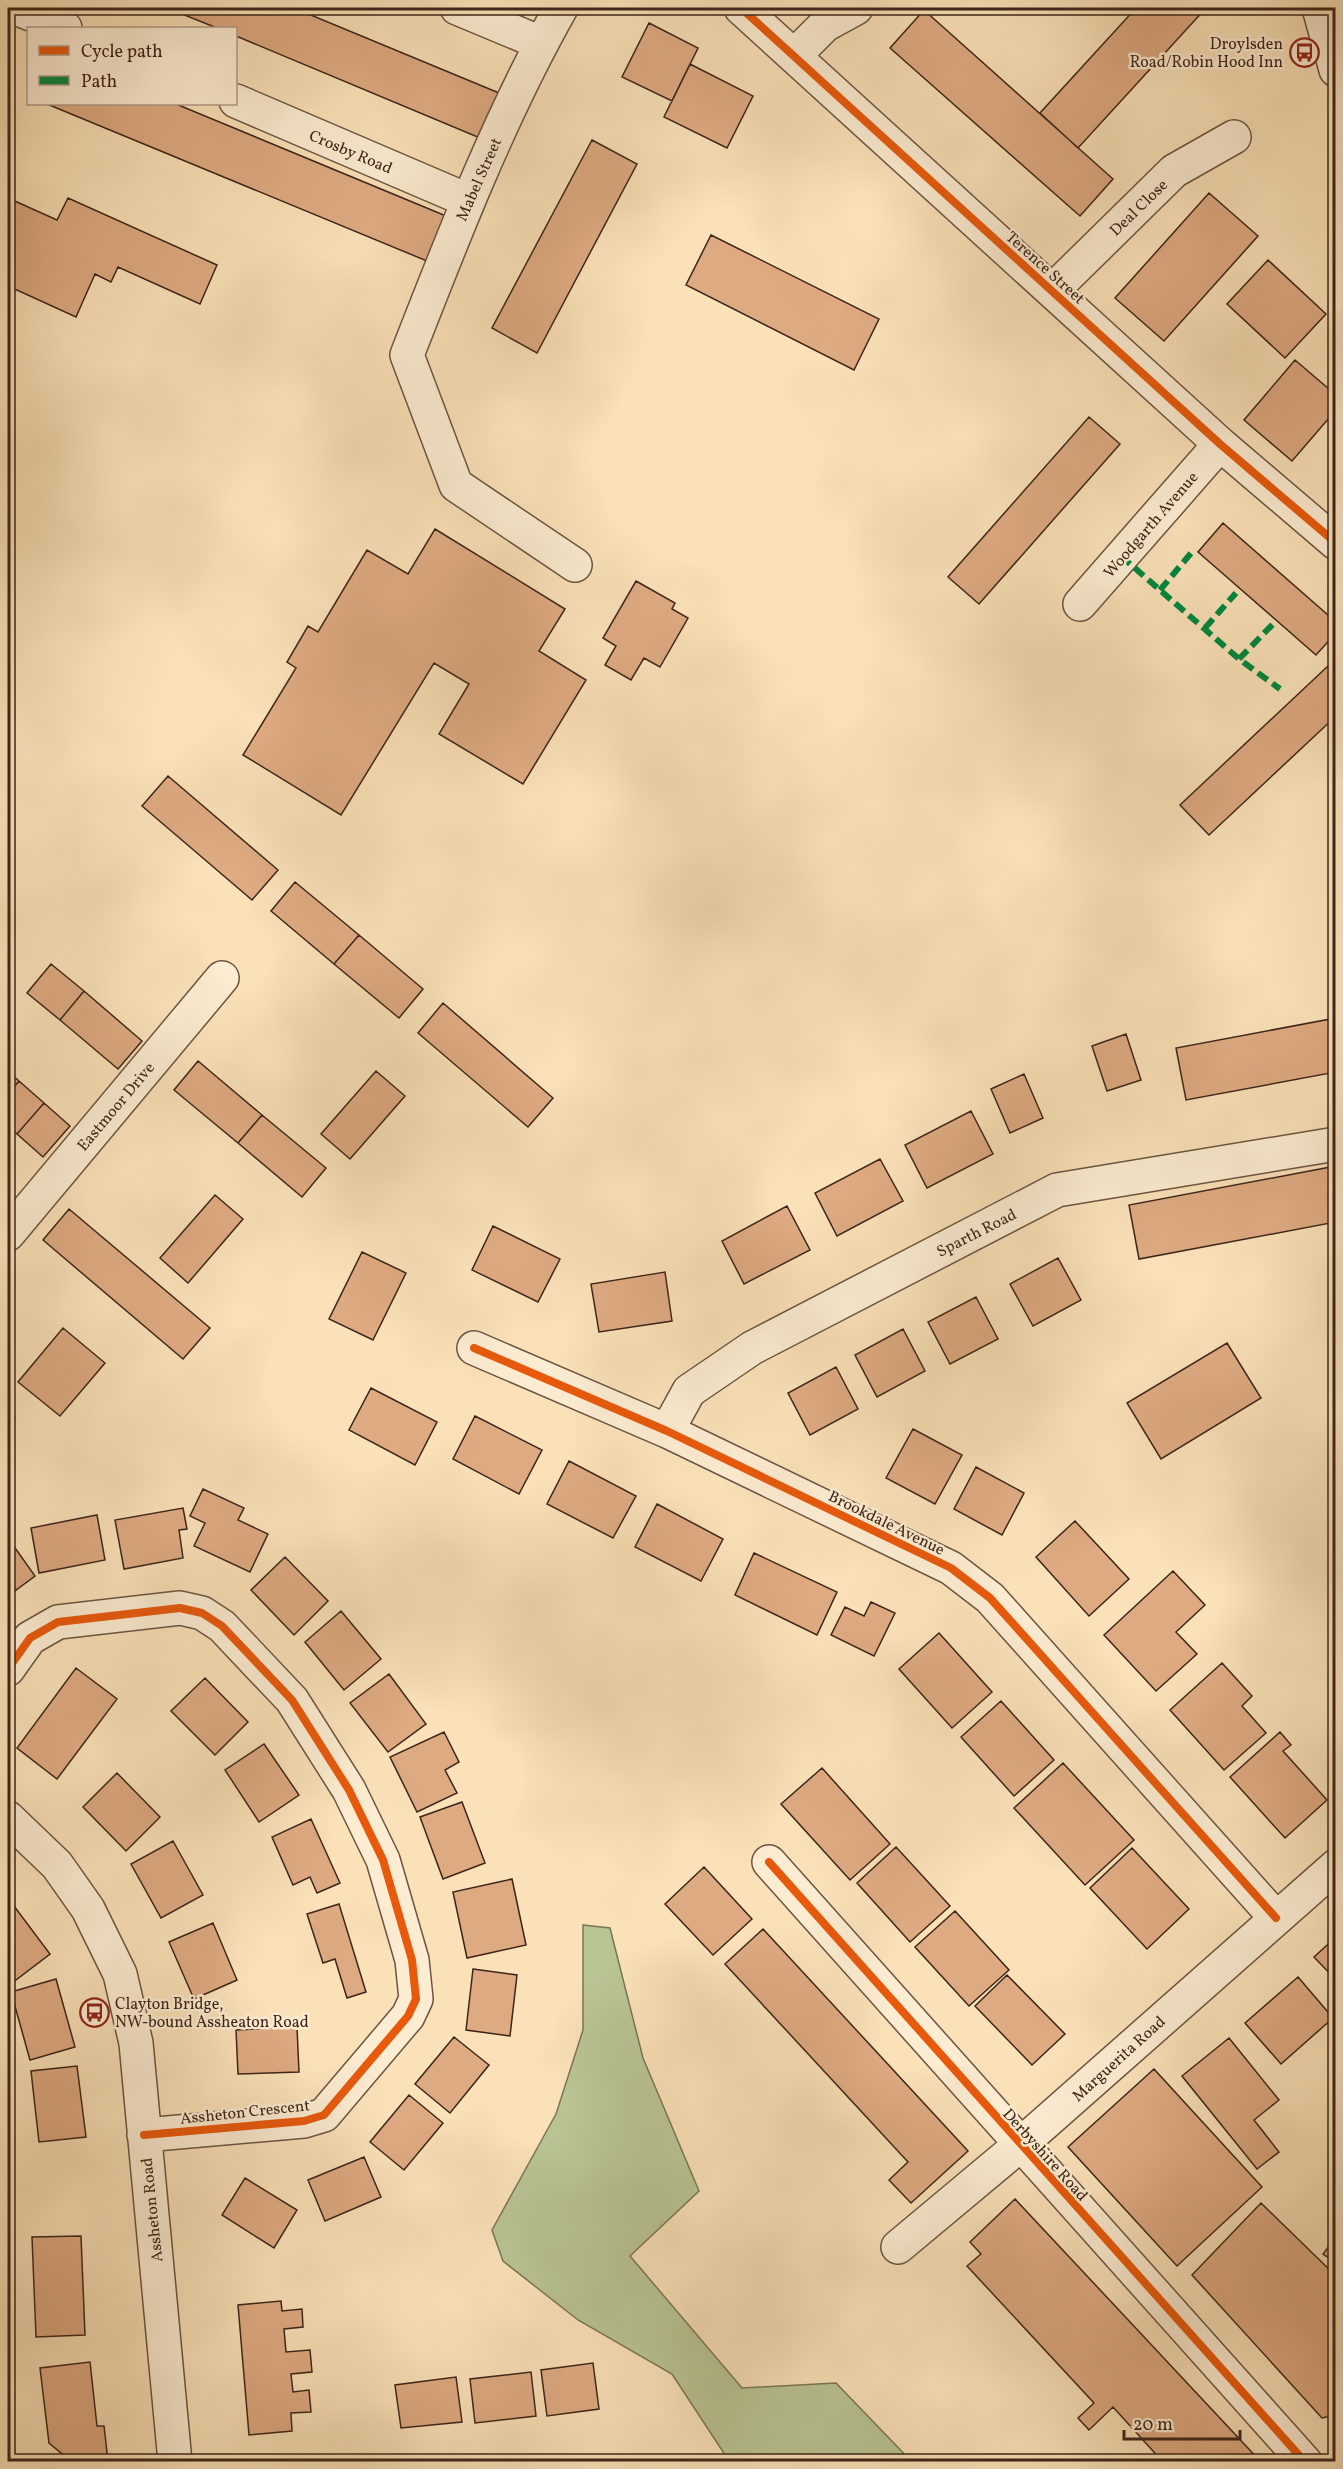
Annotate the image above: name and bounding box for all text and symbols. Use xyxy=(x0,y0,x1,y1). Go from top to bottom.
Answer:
legend xyxy=(27,27,237,105)
place label: Droylsden Road/Robin Hood Inn xyxy=(1130,34,1283,74)
bus stop icon: Droylsden Road/Robin Hood Inn xyxy=(1288,36,1320,68)
text: Cycle path xyxy=(81,40,163,65)
text: Path xyxy=(81,70,117,95)
street label: Crosby Road xyxy=(305,125,395,180)
street label: Mabel Street xyxy=(452,134,508,225)
street label: Deal Close xyxy=(1105,175,1173,242)
street label: Terence Street xyxy=(1000,227,1089,310)
street label: Woodgarth Avenue xyxy=(1099,467,1204,583)
street label: Eastmoor Drive xyxy=(73,1058,160,1157)
street label: Sparth Road xyxy=(933,1204,1021,1263)
street label: Brookdale Avenue xyxy=(824,1486,948,1562)
place label: Clayton Bridge, NW-bound Assheaton Road xyxy=(115,1994,309,2034)
bus stop icon: Clayton Bridge, NW-bound Assheaton Road xyxy=(78,1996,110,2028)
street label: Marguerita Road xyxy=(1068,2012,1171,2107)
street label: Assheton Crescent xyxy=(179,2095,312,2131)
street label: Derbyshire Road xyxy=(997,2104,1092,2207)
street label: Assheton Road xyxy=(137,2156,169,2263)
scale bar xyxy=(1124,2403,1240,2441)
text: 20 m xyxy=(1133,2413,1173,2438)

